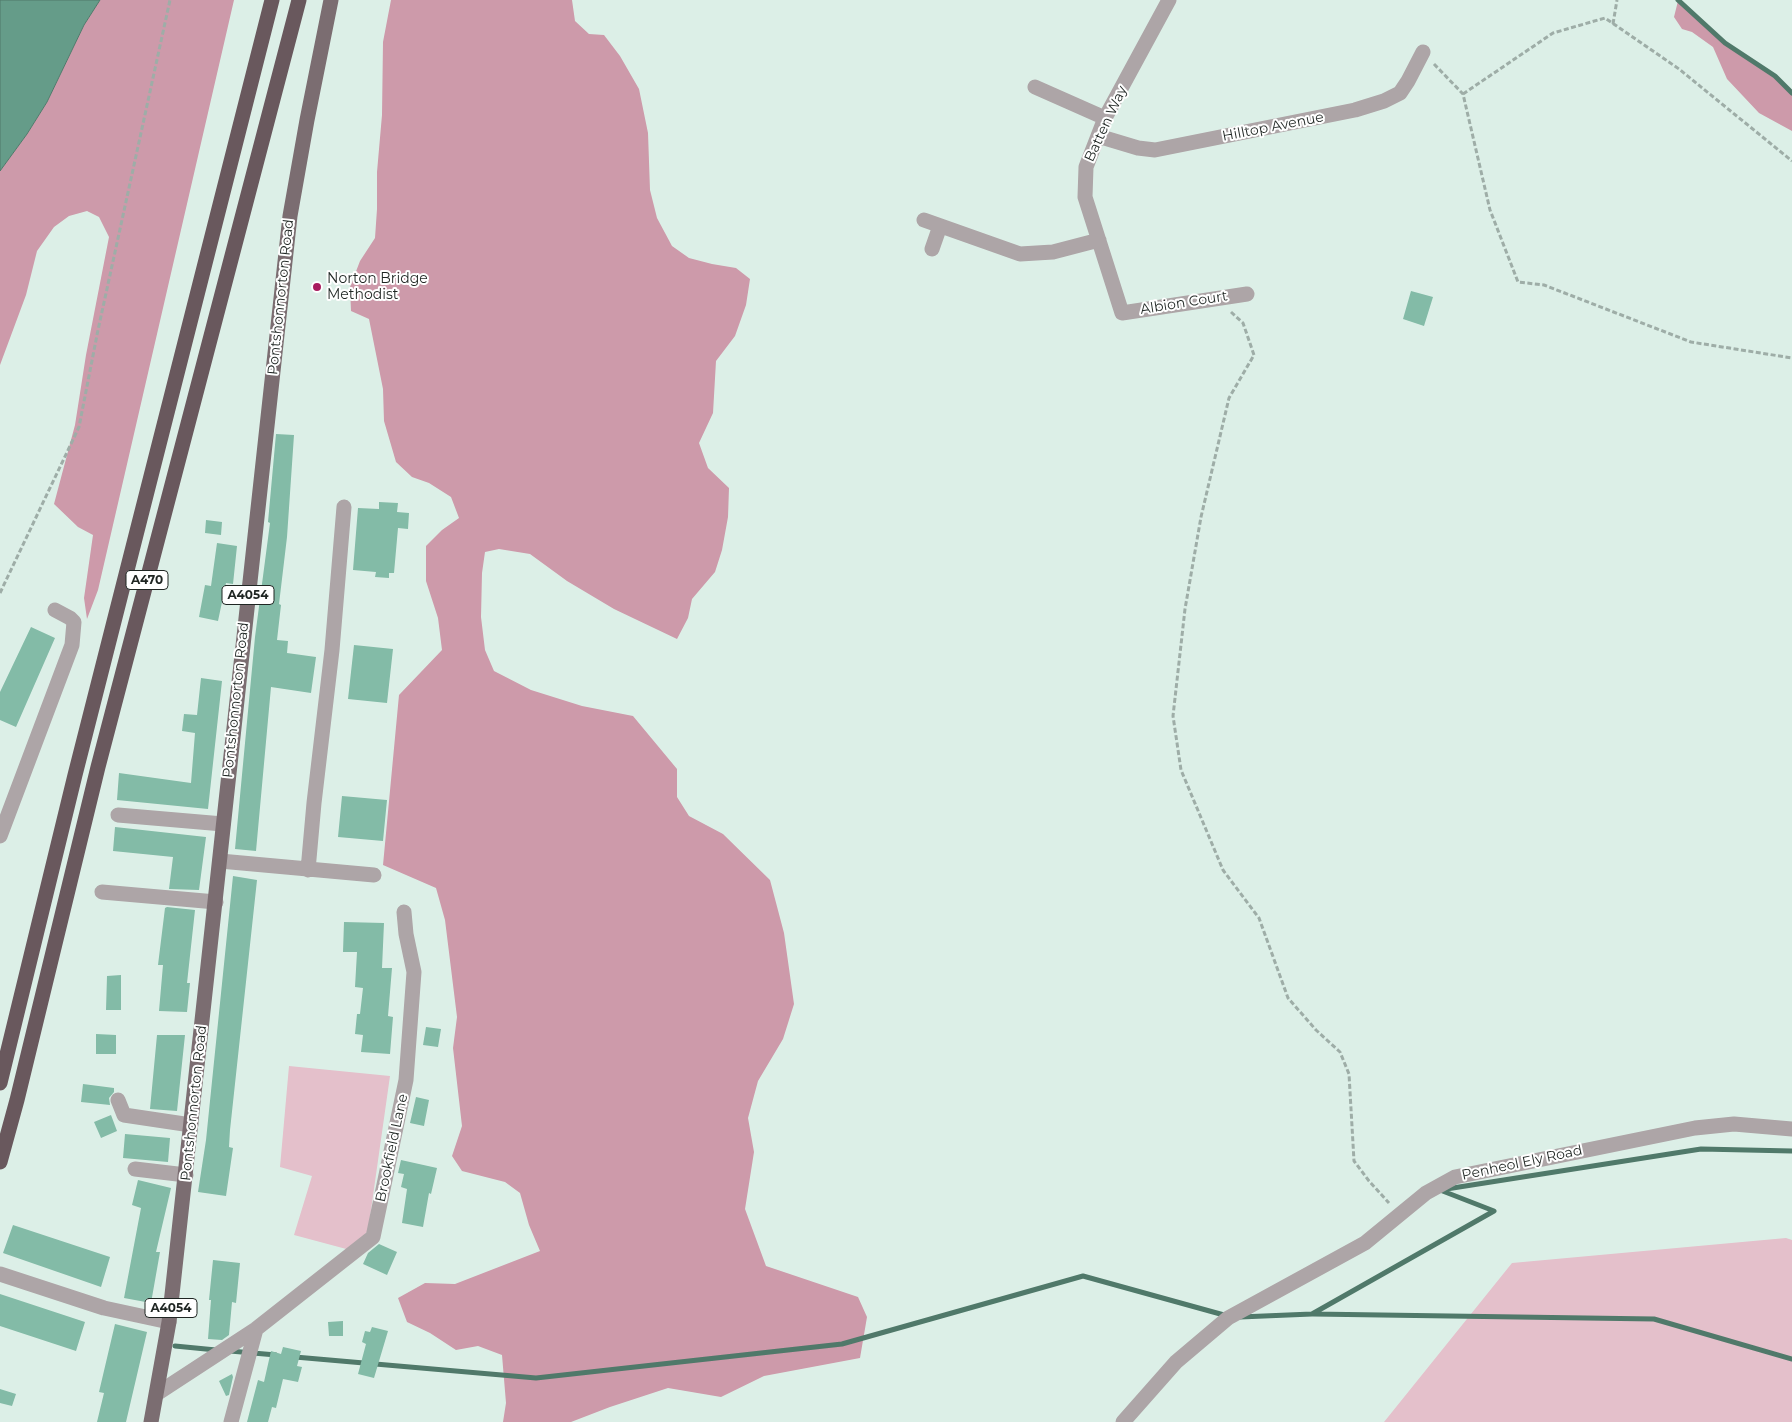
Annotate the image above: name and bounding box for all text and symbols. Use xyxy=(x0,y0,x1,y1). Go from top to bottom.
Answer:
street label: Batten Way xyxy=(1081,83,1131,165)
street label: Hilltop Avenue xyxy=(1221,109,1325,145)
street label: Pontshonnorton Road xyxy=(264,218,298,376)
place label: Norton Bridge Methodist xyxy=(327,271,428,304)
marker: Norton Bridge Methodist xyxy=(311,281,323,293)
street label: Albion Court xyxy=(1139,288,1229,318)
road number: A470 xyxy=(126,570,168,590)
road number: A4054 xyxy=(222,586,274,604)
street label: Pontshonnorton Road xyxy=(219,621,253,779)
street label: Pontshonnorton Road xyxy=(177,1024,211,1182)
street label: Brookfield Lane xyxy=(372,1092,412,1204)
street label: Penheol Ely Road xyxy=(1460,1142,1584,1184)
road number: A4054 xyxy=(145,1299,197,1318)

